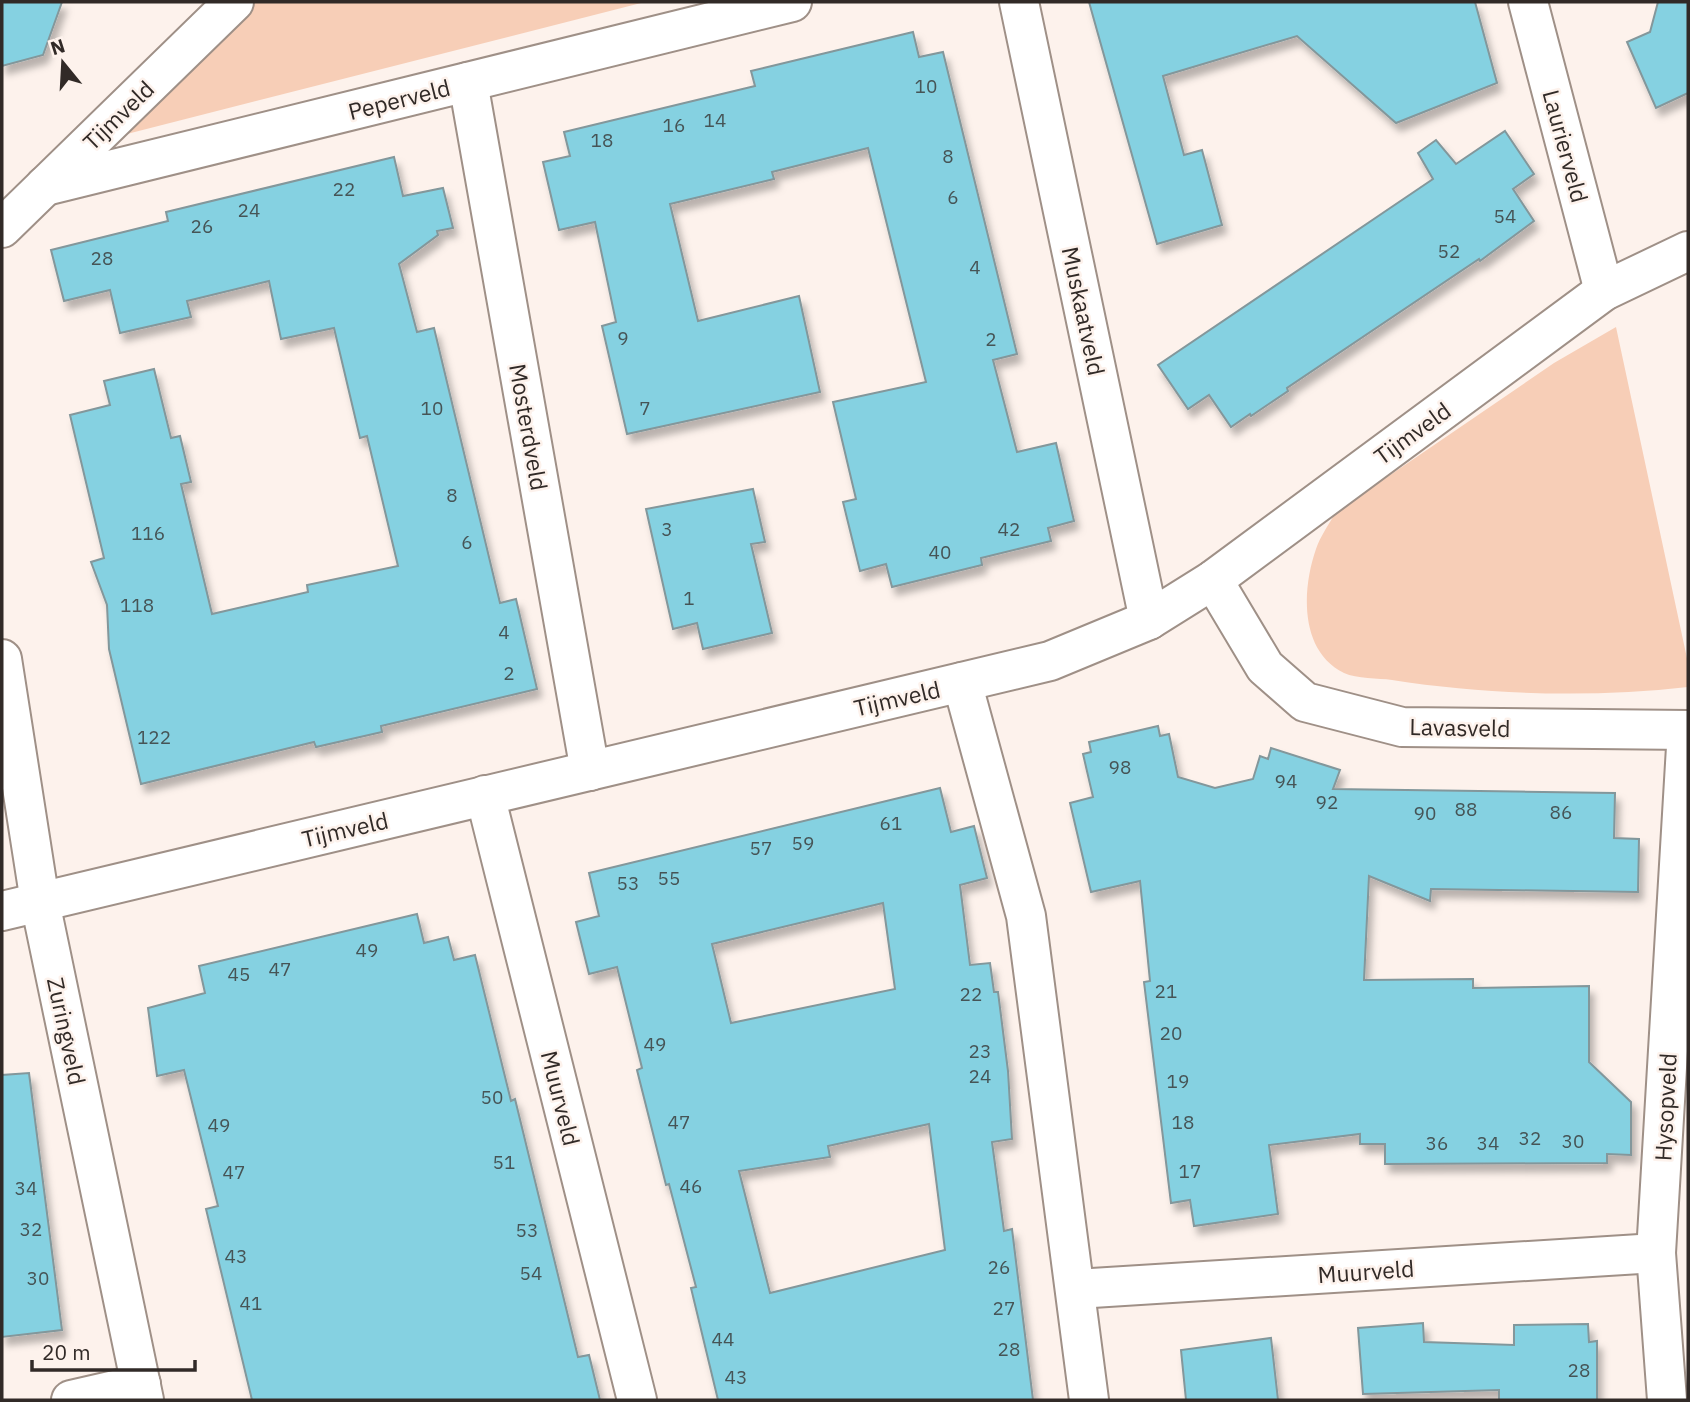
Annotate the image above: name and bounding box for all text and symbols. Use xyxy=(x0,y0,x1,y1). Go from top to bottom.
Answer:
north arrow xyxy=(28,28,98,98)
text: N xyxy=(47,33,68,60)
street label: Peperveld xyxy=(345,72,453,126)
street label: Tijmveld xyxy=(76,74,160,156)
house number: 10 xyxy=(915,74,937,98)
street label: Laurierveld xyxy=(1537,86,1595,206)
house number: 14 xyxy=(704,108,726,132)
house number: 16 xyxy=(663,113,685,137)
house number: 18 xyxy=(591,128,613,152)
house number: 8 xyxy=(942,144,954,168)
house number: 22 xyxy=(333,177,355,201)
house number: 6 xyxy=(947,185,959,209)
house number: 24 xyxy=(238,198,260,222)
house number: 54 xyxy=(1494,204,1516,228)
house number: 26 xyxy=(191,214,213,238)
house number: 52 xyxy=(1438,239,1460,263)
street label: Muskaatveld xyxy=(1056,244,1112,378)
house number: 28 xyxy=(91,246,113,270)
house number: 4 xyxy=(969,255,981,279)
house number: 9 xyxy=(617,326,629,350)
house number: 2 xyxy=(985,327,997,351)
street label: Mosterdveld xyxy=(503,361,555,493)
street label: Tijmveld xyxy=(1368,395,1456,471)
house number: 10 xyxy=(421,396,443,420)
house number: 7 xyxy=(639,396,651,420)
house number: 8 xyxy=(446,483,458,507)
house number: 3 xyxy=(661,517,673,541)
house number: 42 xyxy=(998,517,1020,541)
house number: 116 xyxy=(131,521,165,545)
house number: 6 xyxy=(461,530,473,554)
house number: 40 xyxy=(929,540,951,564)
house number: 1 xyxy=(683,586,695,610)
house number: 118 xyxy=(120,593,154,617)
house number: 4 xyxy=(498,620,510,644)
house number: 2 xyxy=(503,661,515,685)
street label: Tijmveld xyxy=(851,673,943,723)
street label: Lavasveld xyxy=(1409,711,1511,743)
house number: 122 xyxy=(137,725,171,749)
house number: 98 xyxy=(1109,755,1131,779)
house number: 94 xyxy=(1275,769,1297,793)
house number: 92 xyxy=(1316,790,1338,814)
house number: 88 xyxy=(1455,797,1477,821)
house number: 86 xyxy=(1550,800,1572,824)
house number: 90 xyxy=(1414,801,1436,825)
street label: Tijmveld xyxy=(299,804,391,854)
house number: 61 xyxy=(880,811,902,835)
house number: 59 xyxy=(792,831,814,855)
house number: 57 xyxy=(750,836,772,860)
house number: 55 xyxy=(658,866,680,890)
house number: 53 xyxy=(617,871,639,895)
house number: 49 xyxy=(356,938,378,962)
house number: 47 xyxy=(269,957,291,981)
house number: 45 xyxy=(228,962,250,986)
street label: Zuringveld xyxy=(41,975,93,1087)
house number: 21 xyxy=(1155,979,1177,1003)
house number: 22 xyxy=(960,982,982,1006)
house number: 20 xyxy=(1160,1021,1182,1045)
house number: 49 xyxy=(644,1032,666,1056)
house number: 23 xyxy=(969,1039,991,1063)
street label: Muurveld xyxy=(535,1047,587,1149)
street label: Hysopveld xyxy=(1647,1052,1683,1162)
house number: 24 xyxy=(969,1064,991,1088)
house number: 19 xyxy=(1167,1069,1189,1093)
house number: 50 xyxy=(481,1085,503,1109)
house number: 47 xyxy=(668,1110,690,1134)
house number: 18 xyxy=(1172,1110,1194,1134)
house number: 49 xyxy=(208,1113,230,1137)
house number: 32 xyxy=(1519,1126,1541,1150)
house number: 30 xyxy=(1562,1129,1584,1153)
house number: 36 xyxy=(1426,1131,1448,1155)
house number: 34 xyxy=(1477,1131,1499,1155)
house number: 51 xyxy=(493,1150,515,1174)
house number: 17 xyxy=(1179,1159,1201,1183)
house number: 47 xyxy=(223,1160,245,1184)
house number: 46 xyxy=(680,1174,702,1198)
house number: 34 xyxy=(15,1176,37,1200)
house number: 32 xyxy=(20,1217,42,1241)
house number: 53 xyxy=(516,1218,538,1242)
house number: 43 xyxy=(225,1244,247,1268)
street label: Muurveld xyxy=(1317,1253,1415,1289)
house number: 26 xyxy=(988,1255,1010,1279)
house number: 54 xyxy=(520,1261,542,1285)
house number: 30 xyxy=(27,1266,49,1290)
house number: 41 xyxy=(240,1291,262,1315)
house number: 27 xyxy=(993,1296,1015,1320)
house number: 44 xyxy=(712,1327,734,1351)
scale bar xyxy=(32,1328,194,1372)
house number: 28 xyxy=(998,1337,1020,1361)
text: 20 m xyxy=(42,1338,91,1366)
house number: 28 xyxy=(1568,1358,1590,1382)
house number: 43 xyxy=(725,1365,747,1389)

